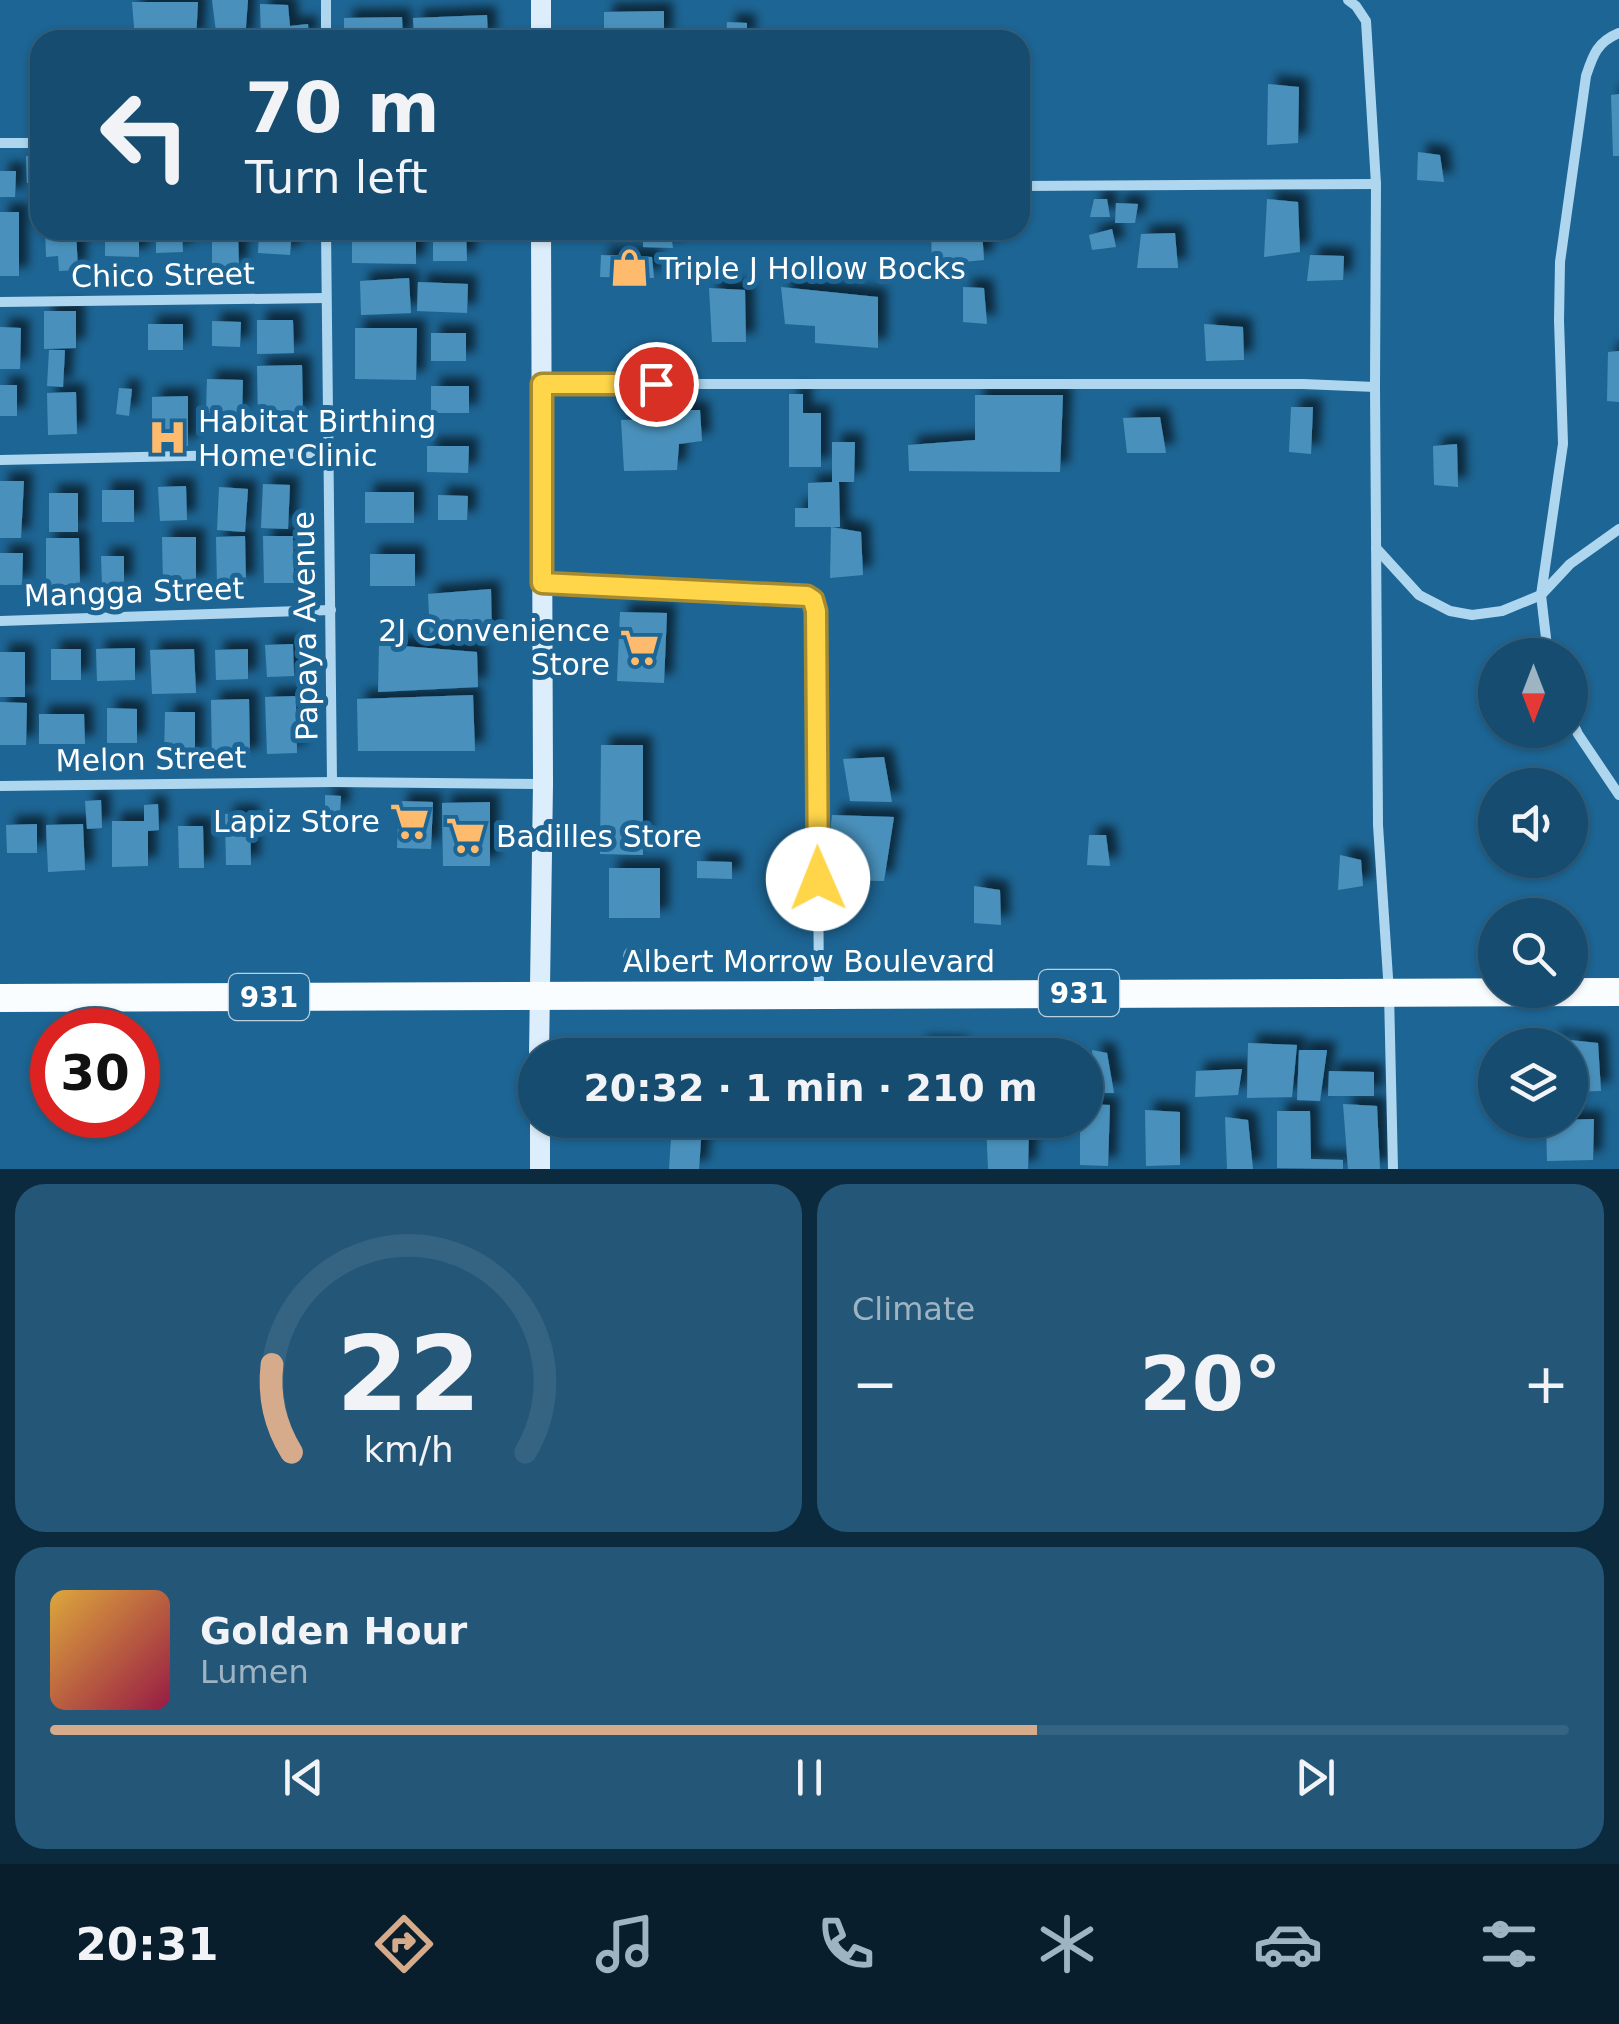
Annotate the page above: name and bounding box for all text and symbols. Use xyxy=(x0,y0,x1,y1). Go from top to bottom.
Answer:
text: 70 m xyxy=(245,67,440,149)
icon: left xyxy=(80,70,210,200)
text: Turn left xyxy=(245,151,428,204)
shop icon: Triple J Hollow Bocks xyxy=(608,247,650,289)
place label: Triple J Hollow Bocks xyxy=(658,251,966,286)
street label: Chico Street xyxy=(71,256,255,294)
pin xyxy=(614,342,699,427)
icon: arrive xyxy=(629,357,684,412)
place label: Habitat Birthing Home Clinic xyxy=(198,404,436,473)
hospital icon: Habitat Birthing Home Clinic xyxy=(147,417,189,459)
street label: Papaya Avenue xyxy=(285,511,325,741)
street label: Mangga Street xyxy=(23,571,245,613)
place label: 2J Convenience Store xyxy=(378,613,610,682)
supermarket icon: 2J Convenience Store xyxy=(619,626,661,668)
north arrow xyxy=(1478,638,1588,748)
map controls xyxy=(1478,638,1588,1138)
street label: Melon Street xyxy=(55,740,247,778)
button: sound xyxy=(1478,768,1588,878)
supermarket icon: Lapiz Store xyxy=(389,800,431,842)
place label: Lapiz Store xyxy=(213,804,380,839)
supermarket icon: Badilles Store xyxy=(445,815,487,857)
place label: Badilles Store xyxy=(496,819,702,854)
position arrow xyxy=(766,827,870,931)
button: search xyxy=(1478,898,1588,1008)
street label: Albert Morrow Boulevard xyxy=(623,944,995,979)
road number: 931 xyxy=(1039,970,1119,1016)
road number: 931 xyxy=(229,974,309,1020)
speed limit sign: 30 xyxy=(30,1008,160,1138)
button: layers xyxy=(1478,1028,1588,1138)
text: 20:32 · 1 min · 210 m xyxy=(583,1066,1038,1110)
text: Climate xyxy=(852,1290,975,1328)
text: 22 xyxy=(336,1313,481,1435)
text: 20° xyxy=(1140,1340,1281,1428)
text: − xyxy=(852,1352,898,1416)
text: + xyxy=(1523,1352,1569,1416)
text: km/h xyxy=(363,1429,454,1470)
text: Golden Hour xyxy=(200,1609,467,1653)
text: Lumen xyxy=(200,1653,309,1691)
icon: previous xyxy=(276,1750,331,1805)
icon: pause xyxy=(782,1750,837,1805)
icon: next xyxy=(1288,1750,1343,1805)
icon: directions xyxy=(369,1909,439,1979)
icon: music xyxy=(590,1909,660,1979)
icon: phone xyxy=(811,1909,881,1979)
icon: climate xyxy=(1032,1909,1102,1979)
icon: car xyxy=(1253,1909,1323,1979)
icon: filters xyxy=(1474,1909,1544,1979)
text: 20:31 xyxy=(75,1918,219,1971)

